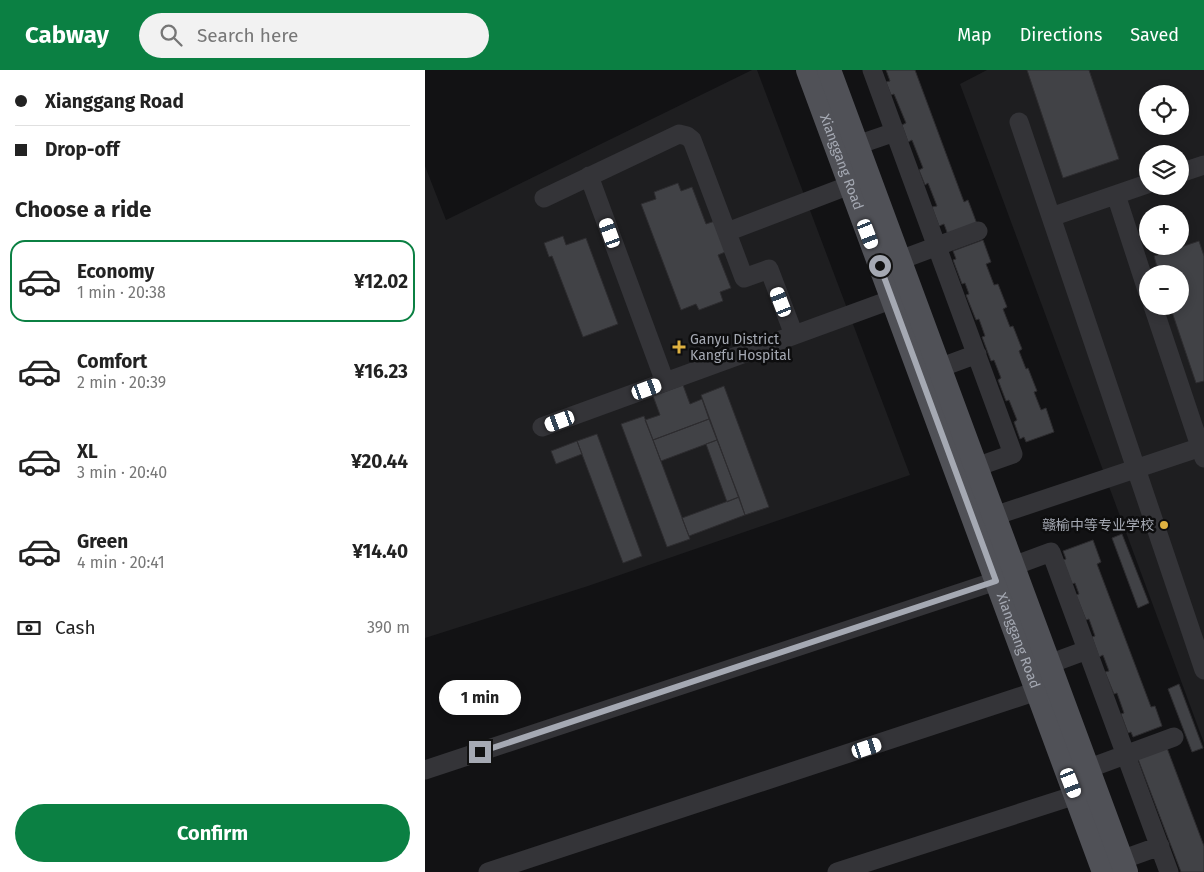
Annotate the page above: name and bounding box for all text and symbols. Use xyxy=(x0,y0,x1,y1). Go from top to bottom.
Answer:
search box xyxy=(139,13,489,58)
text: Cabway xyxy=(25,21,109,49)
icon: search xyxy=(157,21,185,49)
text: Search here xyxy=(197,24,298,47)
text: Map xyxy=(957,24,992,46)
text: Directions xyxy=(1020,24,1102,46)
text: Saved xyxy=(1130,24,1179,46)
map controls xyxy=(1139,85,1189,315)
button: locate xyxy=(1139,85,1189,135)
text: Xianggang Road xyxy=(45,90,184,113)
street label: Xianggang Road xyxy=(817,112,867,212)
text: Drop-off xyxy=(45,138,119,161)
button: layers xyxy=(1139,145,1189,195)
text: Choose a ride xyxy=(15,196,151,223)
button: + xyxy=(1139,205,1189,255)
car xyxy=(597,216,622,250)
car xyxy=(855,217,880,251)
route start xyxy=(869,255,891,277)
icon: car xyxy=(17,259,62,304)
text: Economy xyxy=(77,260,154,283)
button: − xyxy=(1139,265,1189,315)
text: ¥12.02 xyxy=(354,270,408,293)
text: 1 min · 20:38 xyxy=(77,283,166,302)
car xyxy=(768,285,793,319)
place label: Ganyu District Kangfu Hospital xyxy=(690,331,791,364)
marker: Ganyu District Kangfu Hospital xyxy=(672,340,686,354)
icon: car xyxy=(17,349,62,394)
text: Comfort xyxy=(77,350,147,373)
text: ¥16.23 xyxy=(354,360,408,383)
text: 2 min · 20:39 xyxy=(77,373,166,392)
car xyxy=(630,377,663,401)
car xyxy=(543,409,576,433)
icon: car xyxy=(17,439,62,484)
text: XL xyxy=(77,440,98,463)
text: ¥20.44 xyxy=(351,450,408,473)
text: 3 min · 20:40 xyxy=(77,463,167,482)
place label: 赣榆中等专业学校 xyxy=(1042,517,1154,534)
marker: 赣榆中等专业学校 xyxy=(1158,519,1170,531)
icon: car xyxy=(17,529,62,574)
text: Green xyxy=(77,530,128,553)
text: ¥14.40 xyxy=(352,540,408,563)
text: 4 min · 20:41 xyxy=(77,553,165,572)
street label: Xianggang Road xyxy=(993,590,1044,691)
icon: cash xyxy=(15,614,43,642)
text: Cash xyxy=(55,616,96,639)
text: 390 m xyxy=(367,618,410,637)
callout: 1 min xyxy=(439,680,521,714)
text: 1 min xyxy=(461,688,499,707)
car xyxy=(850,736,883,760)
route end xyxy=(469,741,491,763)
car xyxy=(1058,766,1083,800)
button: Confirm xyxy=(15,804,410,862)

